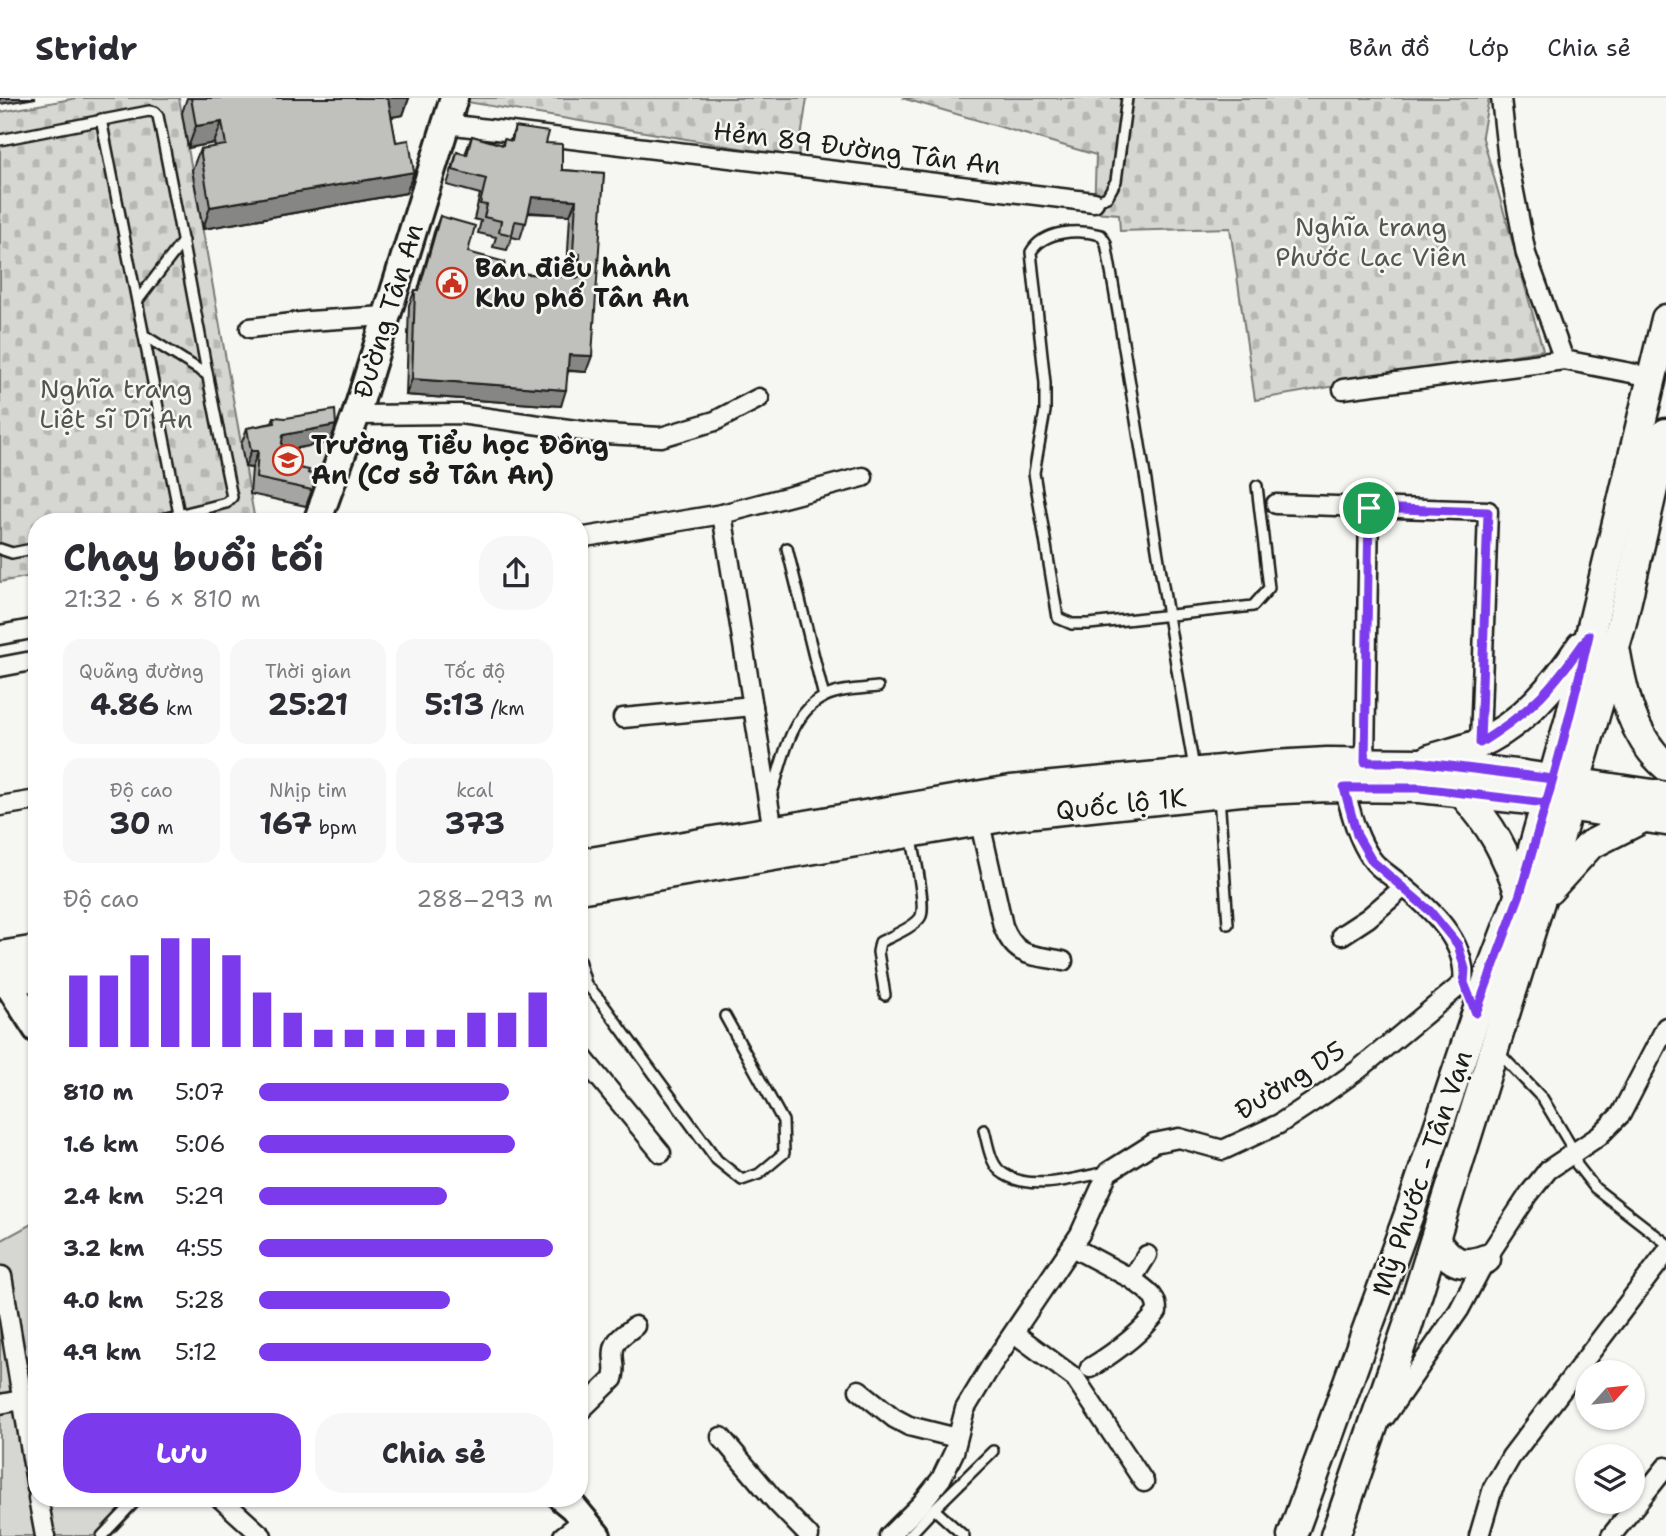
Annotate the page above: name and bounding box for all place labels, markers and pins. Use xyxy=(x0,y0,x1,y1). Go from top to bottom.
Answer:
place label: Ban điều hành Khu phố Tân An xyxy=(475,250,689,315)
public building icon: Ban điều hành Khu phố Tân An xyxy=(435,266,469,300)
place label: Trường Tiểu học Đông An (Cơ sở Tân An) xyxy=(311,427,609,492)
school or university icon: Trường Tiểu học Đông An (Cơ sở Tân An) xyxy=(271,443,305,477)
pin xyxy=(1339,478,1399,538)

